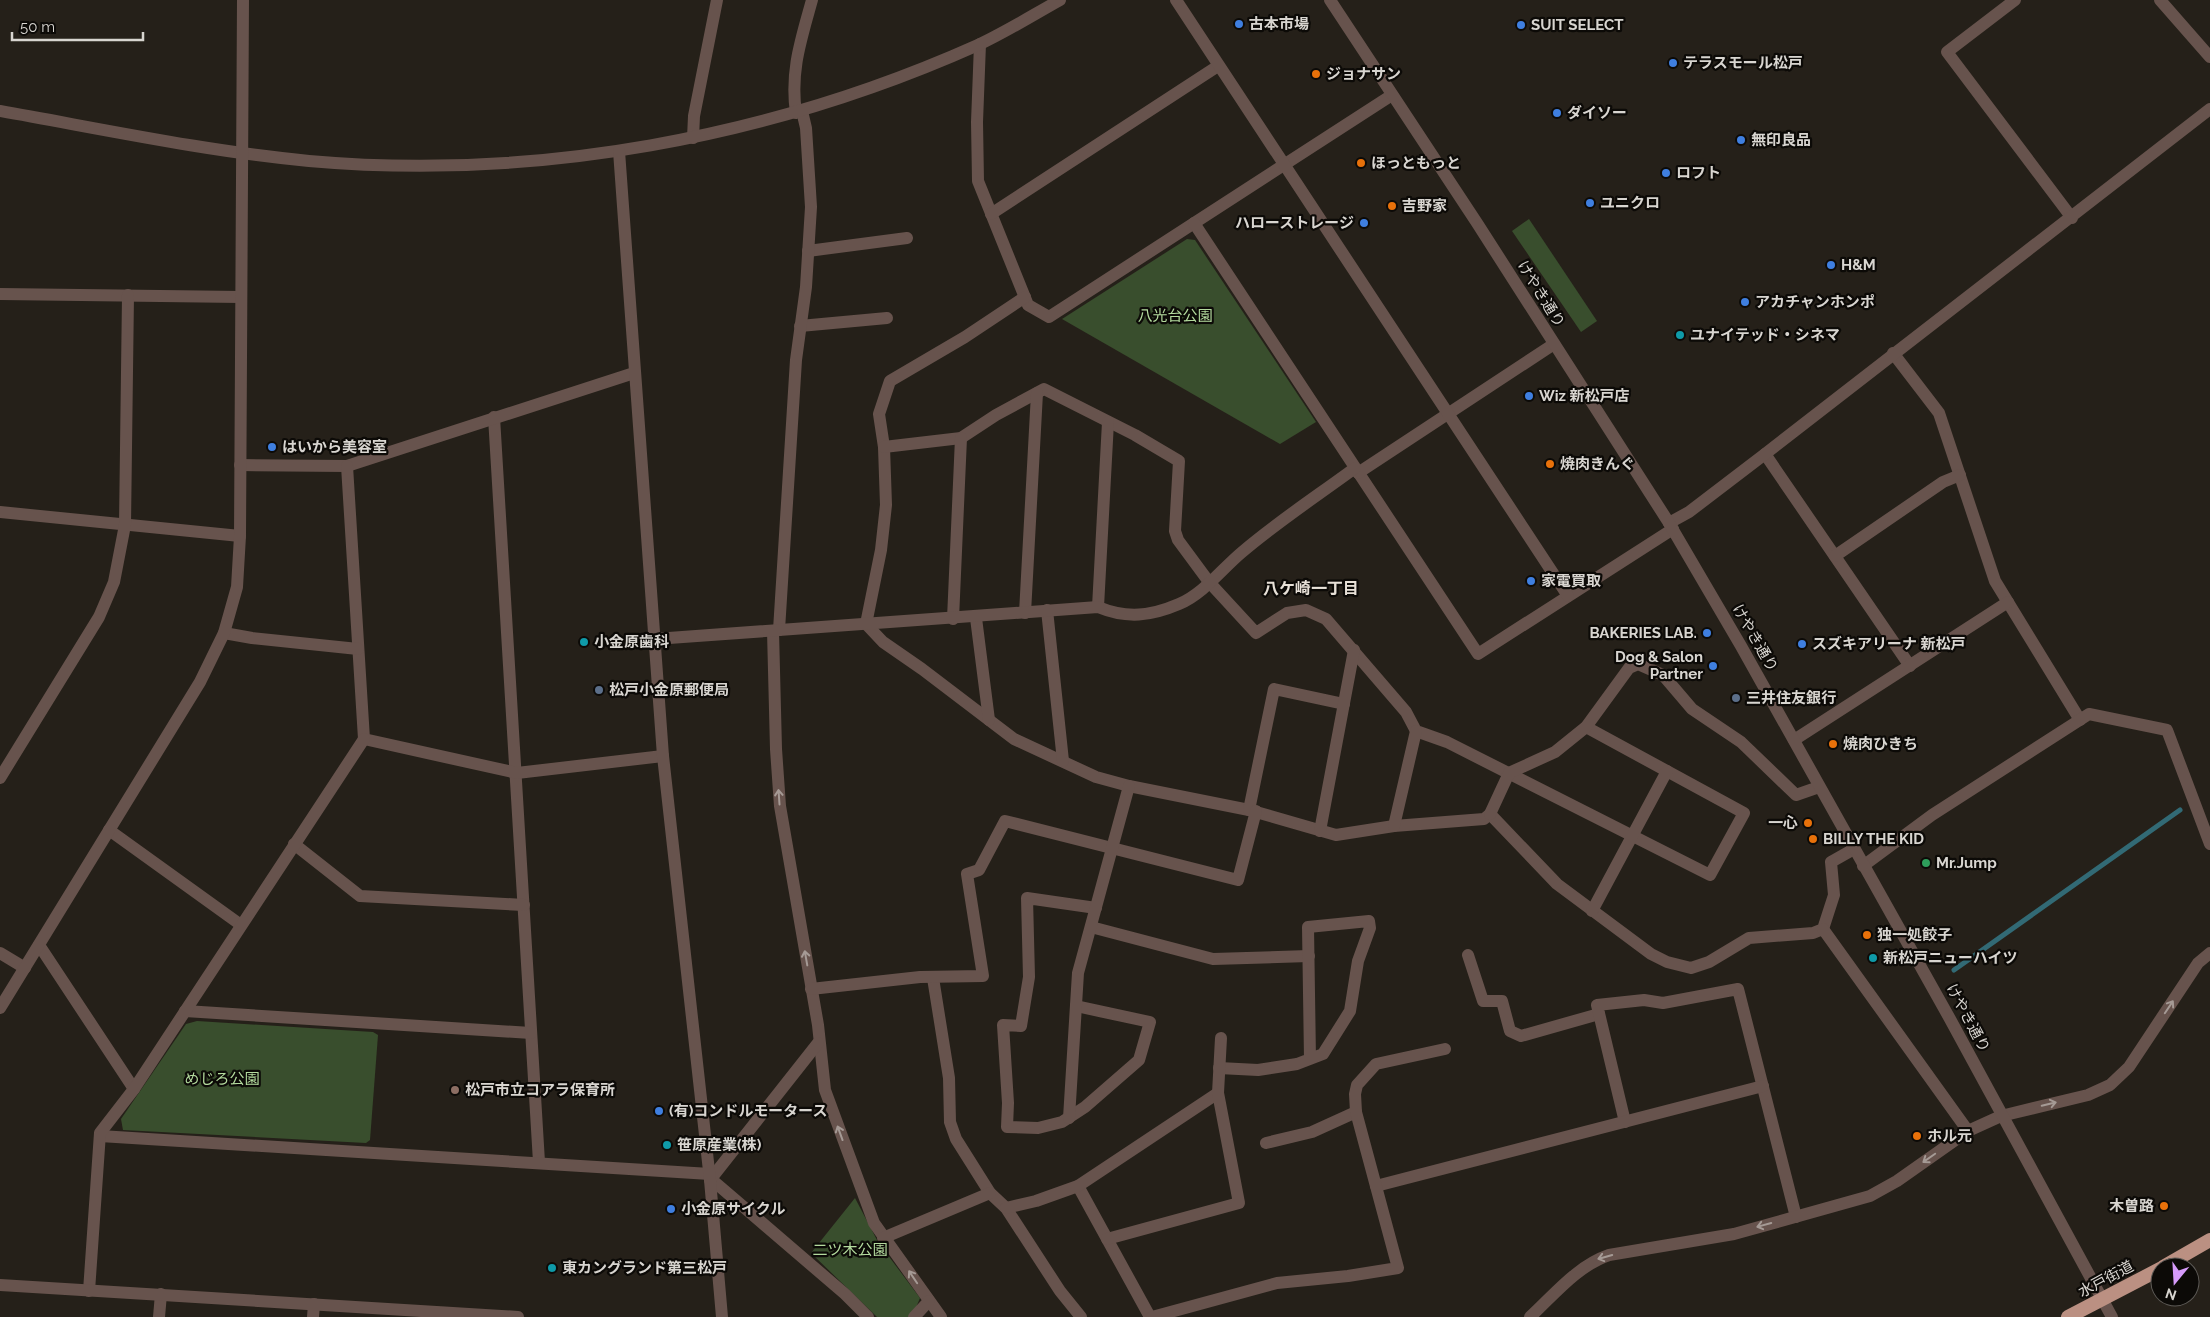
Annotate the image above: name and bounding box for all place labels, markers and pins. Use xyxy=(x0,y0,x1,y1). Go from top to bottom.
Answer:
place label: 古本市場 xyxy=(1249,15,1309,33)
place label: SUIT SELECT xyxy=(1531,16,1624,34)
marker: 古本市場 xyxy=(1233,18,1245,30)
marker: SUIT SELECT xyxy=(1515,19,1527,31)
place label: テラスモール松戸 xyxy=(1683,54,1803,72)
marker: テラスモール松戸 xyxy=(1667,57,1679,69)
place label: ジョナサン xyxy=(1326,65,1401,83)
marker: ジョナサン xyxy=(1310,68,1322,80)
place label: ダイソー xyxy=(1567,104,1627,122)
marker: ダイソー xyxy=(1551,107,1563,119)
place label: 無印良品 xyxy=(1751,131,1811,149)
marker: 無印良品 xyxy=(1735,134,1747,146)
place label: ほっともっと xyxy=(1371,154,1461,172)
marker: ほっともっと xyxy=(1355,157,1367,169)
place label: ロフト xyxy=(1676,164,1721,182)
marker: ロフト xyxy=(1660,167,1672,179)
place label: ユニクロ xyxy=(1600,194,1660,212)
place label: 吉野家 xyxy=(1402,197,1447,215)
marker: ユニクロ xyxy=(1584,197,1596,209)
marker: 吉野家 xyxy=(1386,200,1398,212)
place label: ハローストレージ xyxy=(1235,214,1354,232)
marker: ハローストレージ xyxy=(1358,217,1370,229)
place label: H&M xyxy=(1841,256,1876,274)
marker: H&M xyxy=(1825,259,1837,271)
place label: アカチャンホンポ xyxy=(1755,293,1875,311)
marker: アカチャンホンポ xyxy=(1739,296,1751,308)
place label: ユナイテッド・シネマ xyxy=(1690,326,1840,344)
marker: ユナイテッド・シネマ xyxy=(1674,329,1686,341)
place label: Wiz 新松戸店 xyxy=(1539,387,1630,405)
marker: Wiz 新松戸店 xyxy=(1523,390,1535,402)
place label: はいから美容室 xyxy=(282,438,387,456)
marker: はいから美容室 xyxy=(266,441,278,453)
place label: 焼肉きんぐ xyxy=(1560,455,1635,473)
marker: 焼肉きんぐ xyxy=(1544,458,1556,470)
place label: 家電買取 xyxy=(1541,572,1601,590)
marker: 家電買取 xyxy=(1525,575,1537,587)
place label: BAKERIES LAB. xyxy=(1589,624,1697,642)
marker: BAKERIES LAB. xyxy=(1701,627,1713,639)
place label: 小金原歯科 xyxy=(594,633,669,651)
place label: スズキアリーナ 新松戸 xyxy=(1812,635,1966,653)
marker: 小金原歯科 xyxy=(578,636,590,648)
marker: スズキアリーナ 新松戸 xyxy=(1796,638,1808,650)
place label: Dog & Salon Partner xyxy=(1615,648,1703,683)
marker: Dog & Salon Partner xyxy=(1707,660,1719,672)
place label: 松戸小金原郵便局 xyxy=(609,681,729,699)
marker: 松戸小金原郵便局 xyxy=(593,684,605,696)
place label: 三井住友銀行 xyxy=(1746,689,1836,707)
marker: 三井住友銀行 xyxy=(1730,692,1742,704)
place label: 焼肉ひきち xyxy=(1843,735,1918,753)
marker: 焼肉ひきち xyxy=(1827,738,1839,750)
place label: 一心 xyxy=(1768,814,1798,832)
marker: 一心 xyxy=(1802,817,1814,829)
place label: BILLY THE KID xyxy=(1823,830,1924,848)
marker: BILLY THE KID xyxy=(1807,833,1819,845)
place label: Mr.Jump xyxy=(1936,854,1997,872)
marker: Mr.Jump xyxy=(1920,857,1932,869)
place label: 独一処餃子 xyxy=(1877,926,1952,944)
marker: 独一処餃子 xyxy=(1861,929,1873,941)
place label: 新松戸ニューハイツ xyxy=(1883,949,2017,967)
marker: 新松戸ニューハイツ xyxy=(1867,952,1879,964)
place label: 松戸市立コアラ保育所 xyxy=(465,1081,615,1099)
marker: 松戸市立コアラ保育所 xyxy=(449,1084,461,1096)
place label: (有)コンドルモータース xyxy=(669,1102,828,1120)
marker: (有)コンドルモータース xyxy=(653,1105,665,1117)
place label: ホル元 xyxy=(1927,1127,1972,1145)
marker: ホル元 xyxy=(1911,1130,1923,1142)
place label: 笹原産業(株) xyxy=(677,1136,762,1154)
marker: 笹原産業(株) xyxy=(661,1139,673,1151)
place label: 木曽路 xyxy=(2109,1197,2154,1215)
place label: 小金原サイクル xyxy=(681,1200,785,1218)
marker: 木曽路 xyxy=(2158,1200,2170,1212)
marker: 小金原サイクル xyxy=(665,1203,677,1215)
place label: 東カングランド第三松戸 xyxy=(562,1259,727,1277)
marker: 東カングランド第三松戸 xyxy=(546,1262,558,1274)

